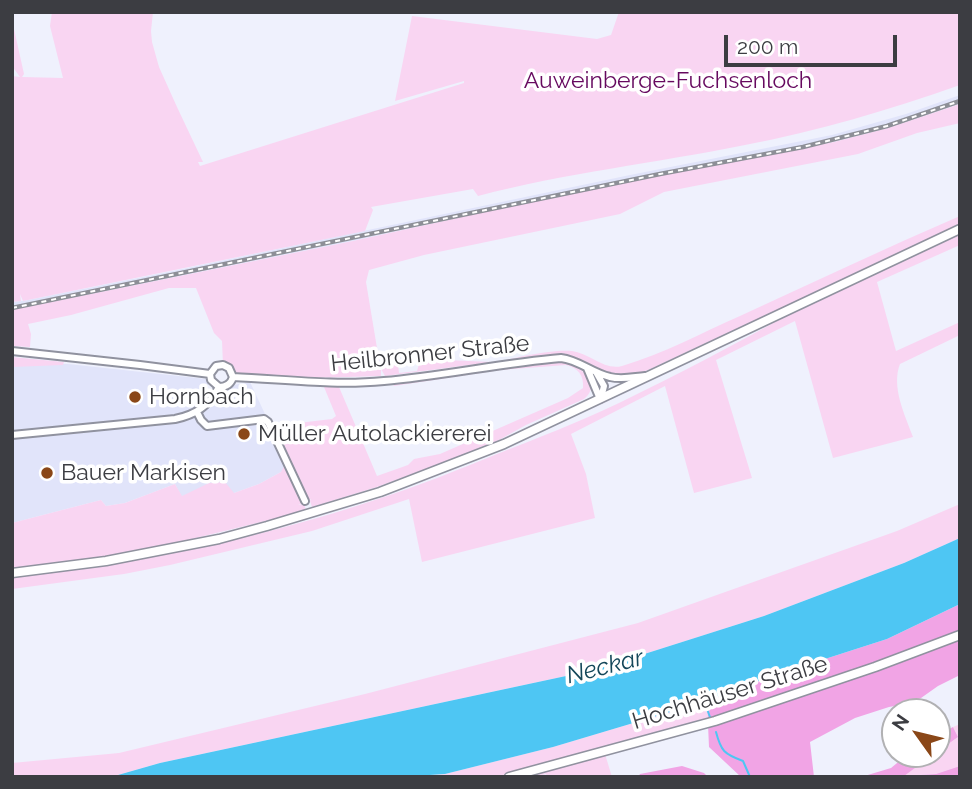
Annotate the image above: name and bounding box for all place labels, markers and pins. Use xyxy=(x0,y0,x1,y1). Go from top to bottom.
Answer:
place label: Hornbach xyxy=(149,383,254,411)
marker: Hornbach xyxy=(127,389,143,405)
place label: Müller Autolackiererei xyxy=(258,420,491,448)
marker: Müller Autolackiererei xyxy=(236,426,252,442)
place label: Bauer Markisen xyxy=(61,459,226,487)
marker: Bauer Markisen xyxy=(39,465,55,481)

